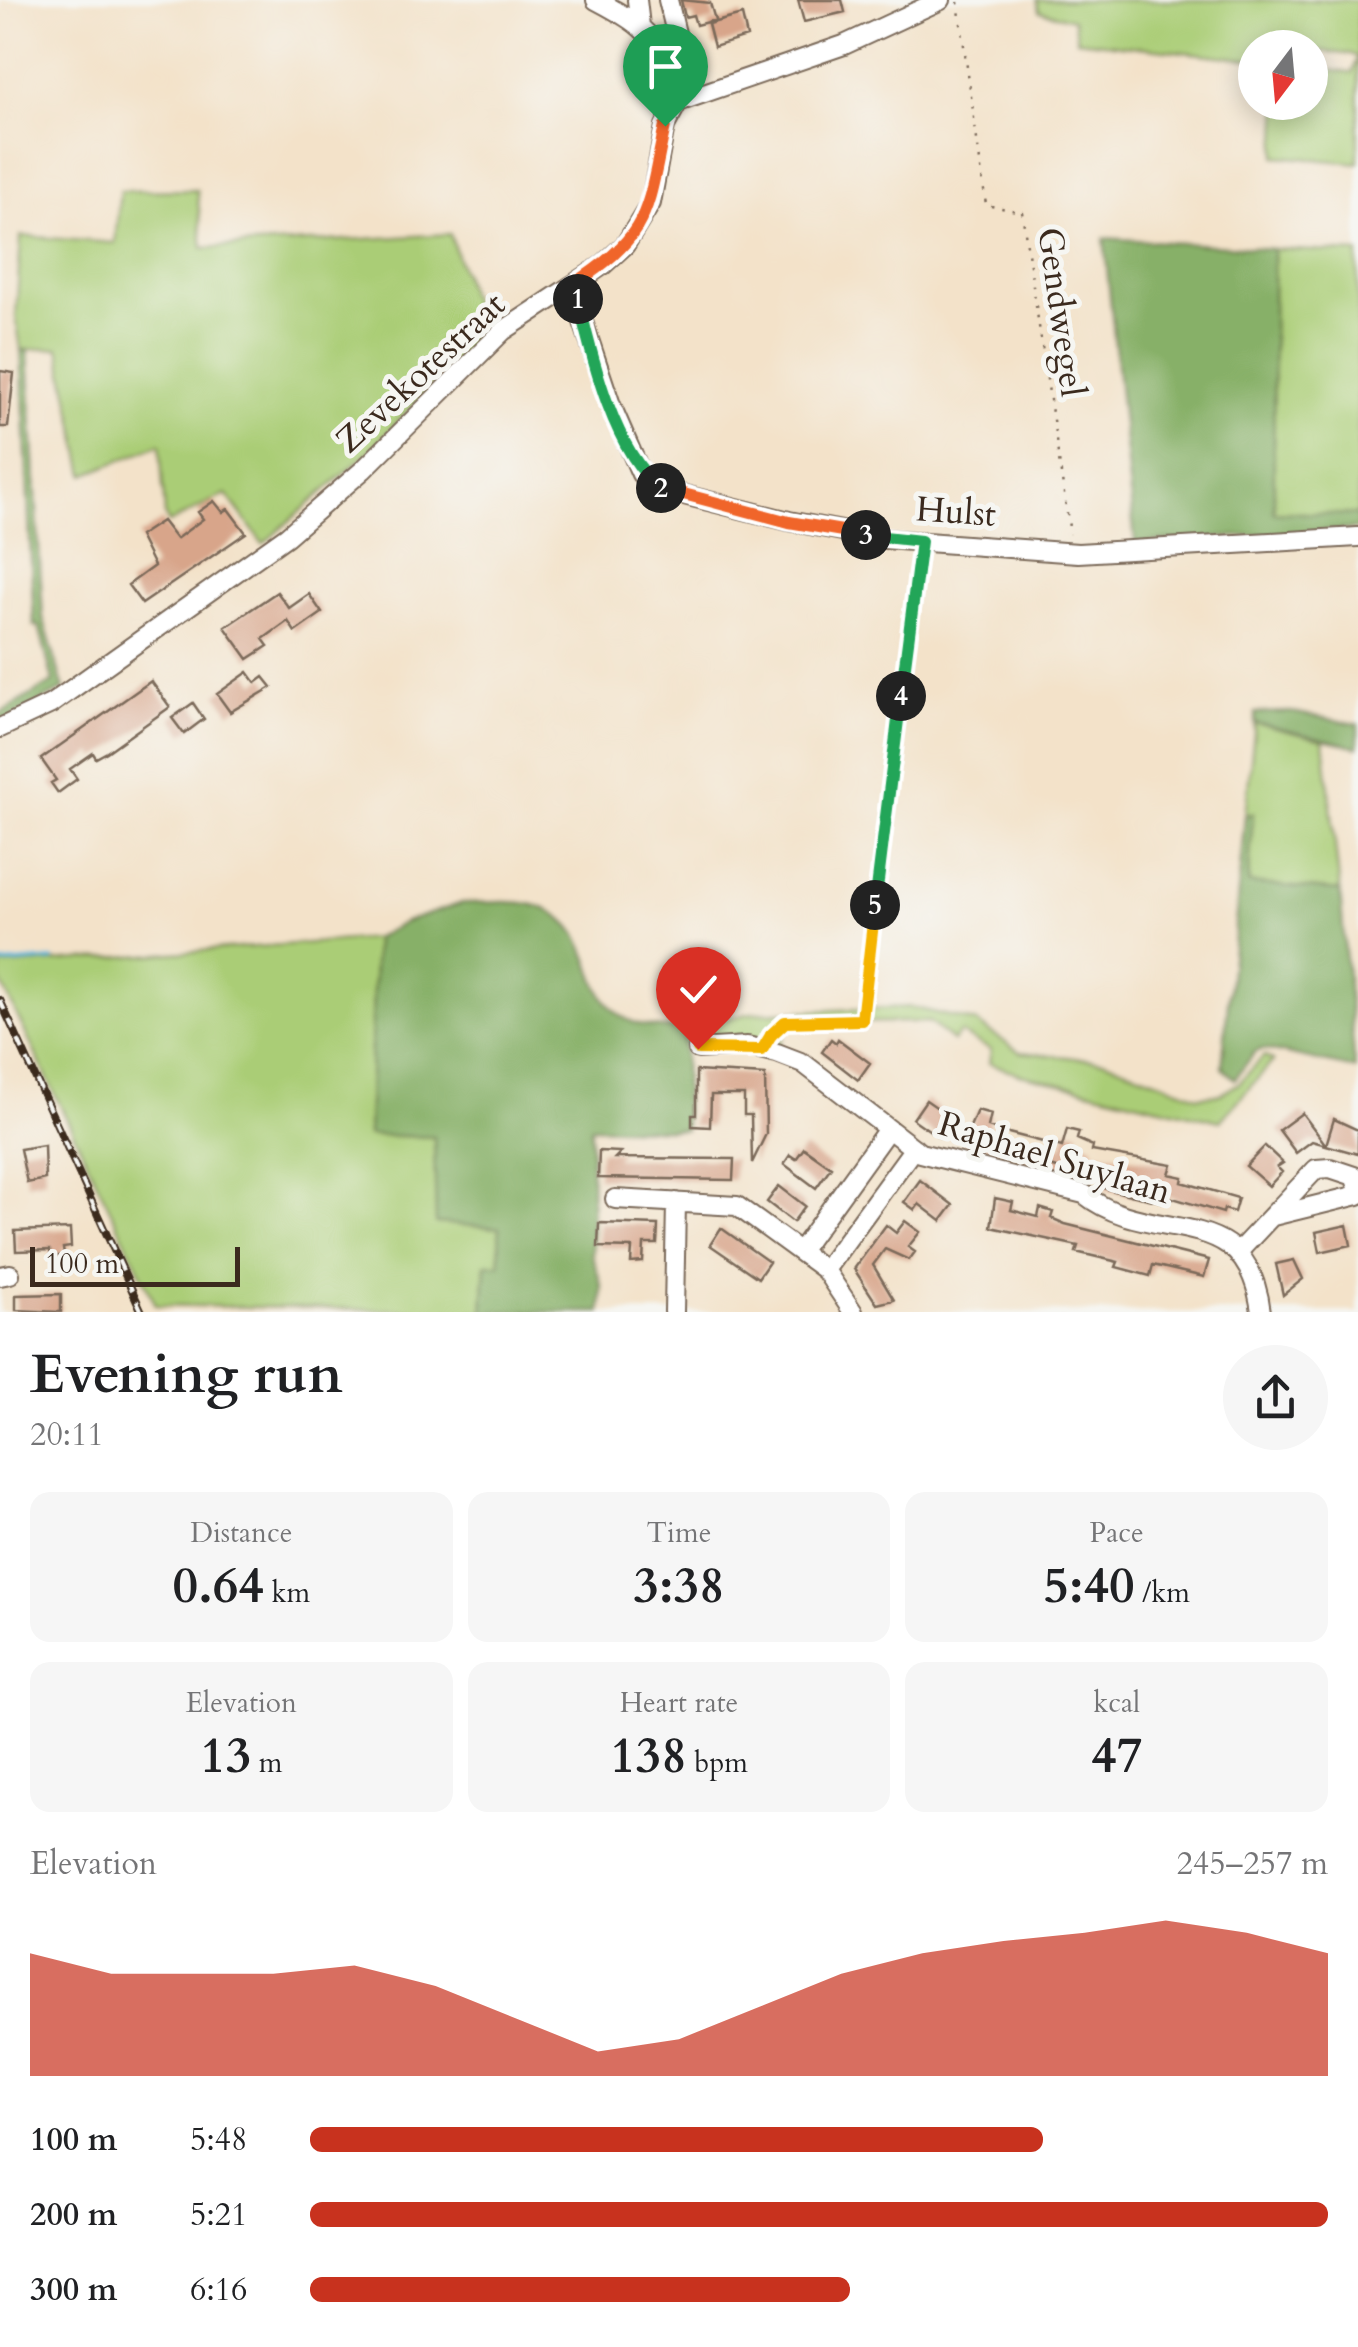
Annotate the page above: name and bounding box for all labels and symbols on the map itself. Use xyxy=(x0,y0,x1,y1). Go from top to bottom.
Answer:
pin xyxy=(623,24,708,127)
north arrow xyxy=(1238,30,1328,120)
street label: Gendwegel xyxy=(1025,224,1097,400)
pin: 1 xyxy=(553,274,603,324)
street label: Zevekotestraat xyxy=(325,282,516,464)
pin: 2 xyxy=(636,463,686,513)
street label: Hulst xyxy=(914,485,998,539)
pin: 3 xyxy=(841,510,891,560)
pin: 4 xyxy=(876,671,926,721)
pin: 5 xyxy=(850,880,900,930)
pin xyxy=(656,947,741,1050)
street label: Raphael Suylaan xyxy=(933,1100,1177,1216)
scale bar xyxy=(30,1242,240,1286)

